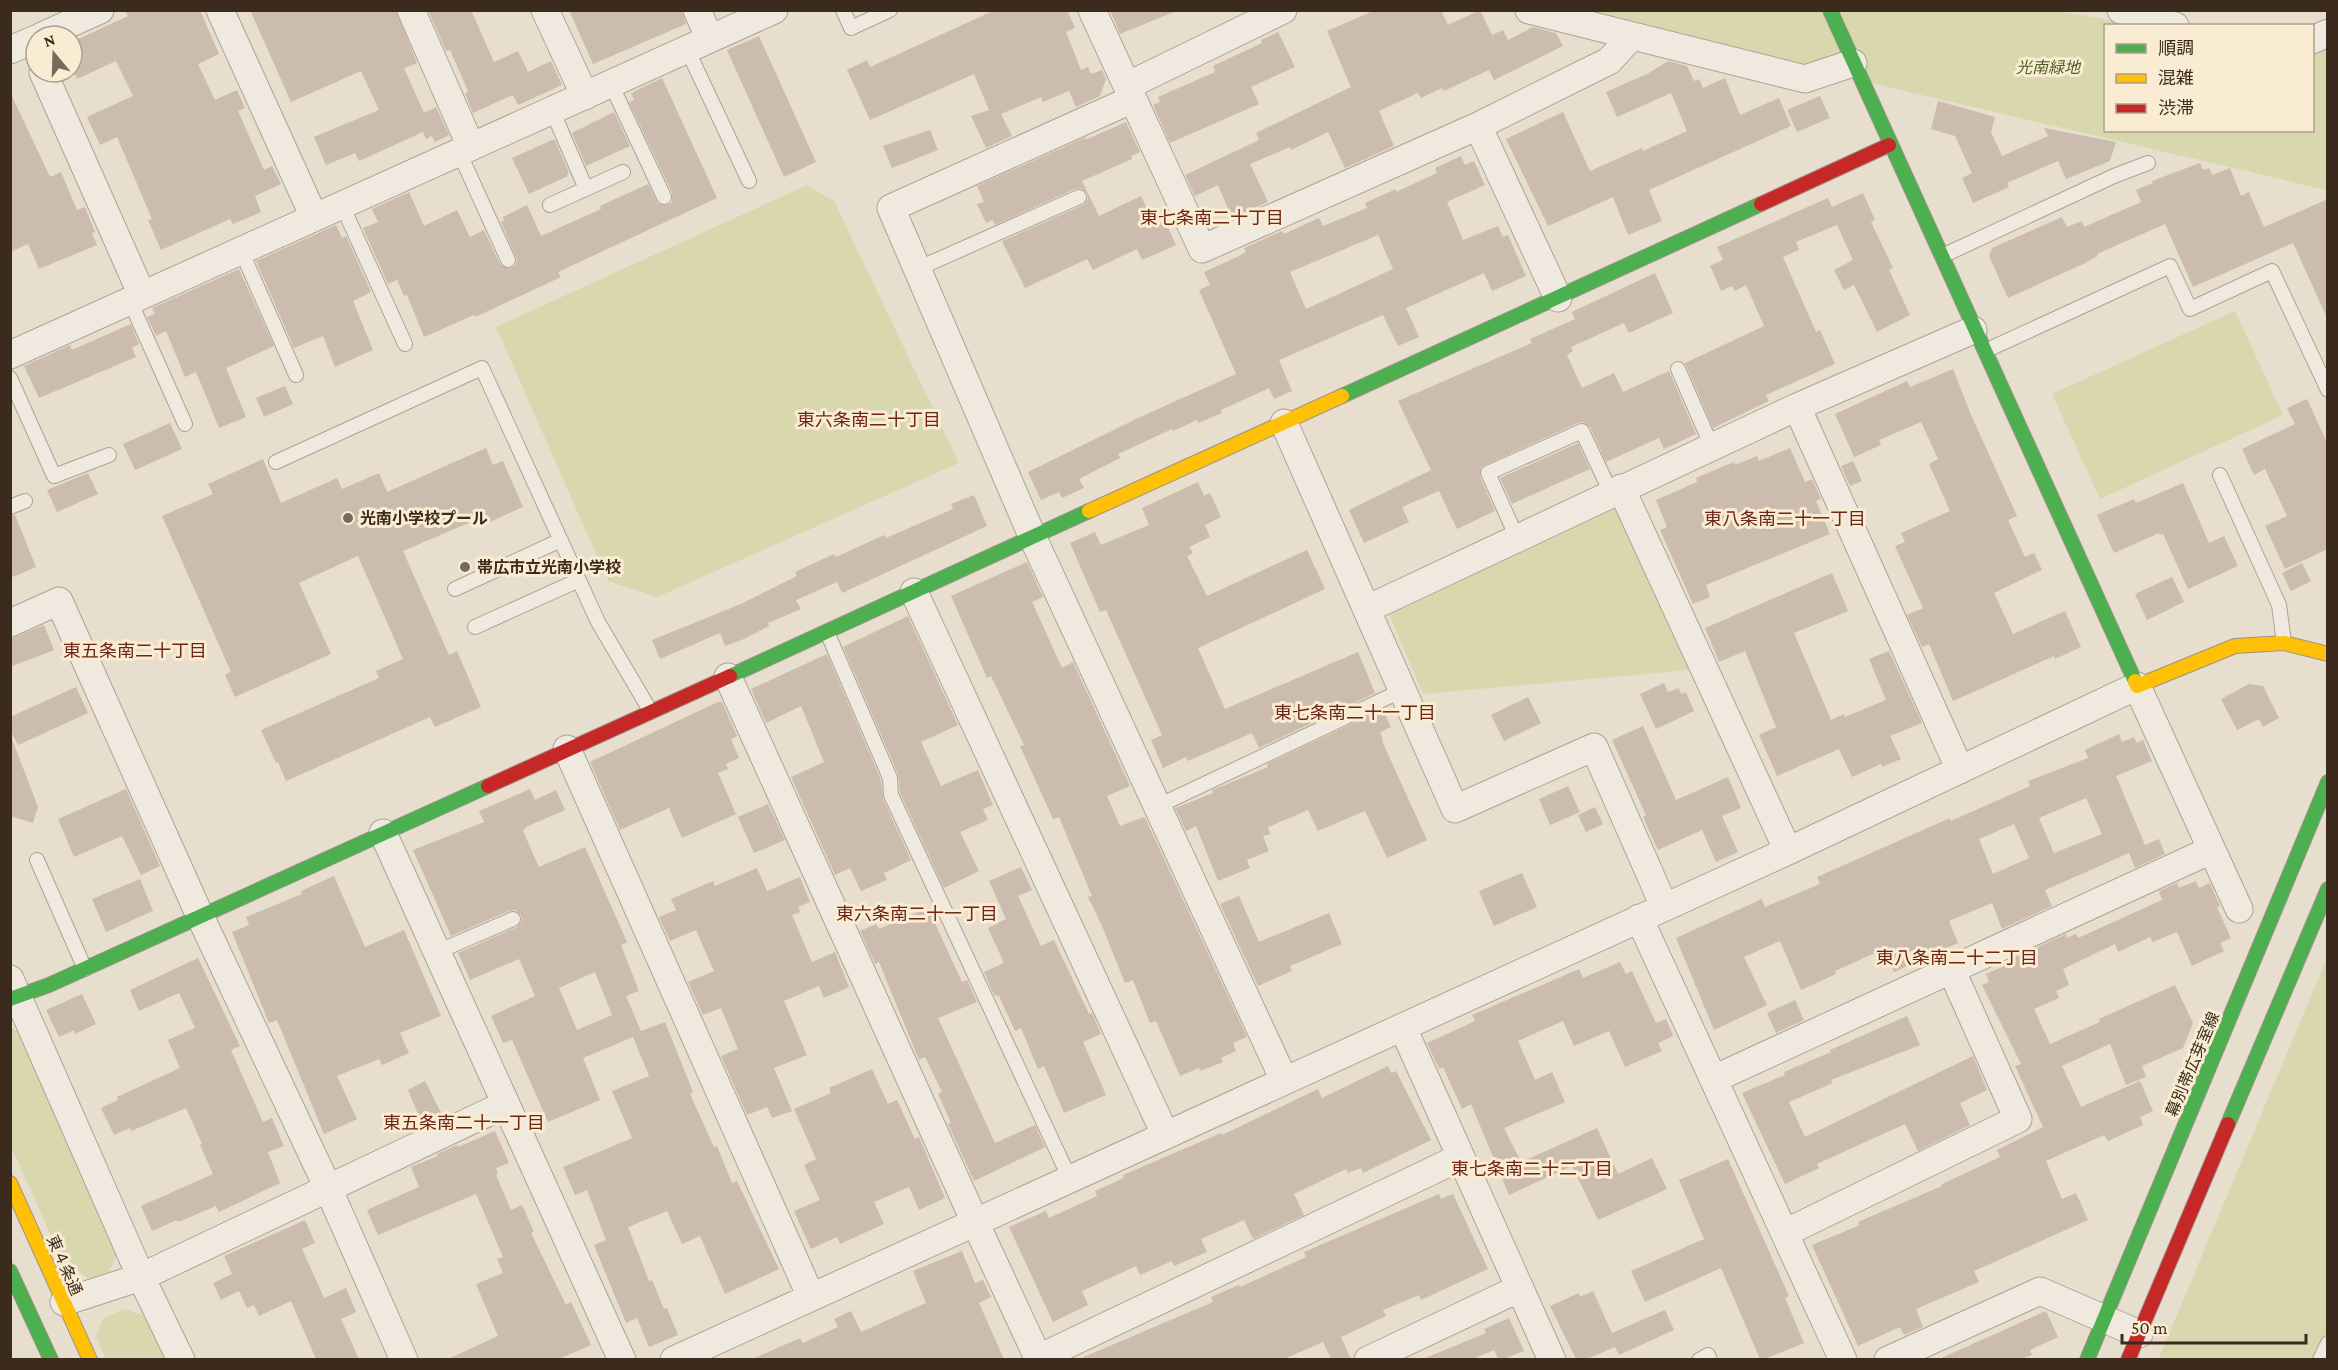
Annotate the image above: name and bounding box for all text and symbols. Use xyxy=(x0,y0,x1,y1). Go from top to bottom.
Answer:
north arrow xyxy=(24,24,84,84)
legend xyxy=(2104,24,2314,132)
text: N xyxy=(41,30,57,50)
text: 順調 xyxy=(2158,38,2194,58)
park label: 光南緑地 xyxy=(2016,59,2082,76)
text: 混雑 xyxy=(2158,68,2194,88)
text: 渋滞 xyxy=(2158,98,2194,118)
district label: 東七条南二十丁目 xyxy=(1140,208,1284,228)
district label: 東六条南二十丁目 xyxy=(797,410,941,430)
district label: 東八条南二十一丁目 xyxy=(1704,509,1866,529)
place label: 光南小学校プール xyxy=(360,510,488,527)
marker: 光南小学校プール xyxy=(341,511,355,525)
place label: 帯広市立光南小学校 xyxy=(477,559,621,576)
marker: 帯広市立光南小学校 xyxy=(458,560,472,574)
district label: 東五条南二十丁目 xyxy=(63,641,207,661)
district label: 東七条南二十一丁目 xyxy=(1274,703,1436,723)
district label: 東六条南二十一丁目 xyxy=(836,904,998,924)
district label: 東八条南二十二丁目 xyxy=(1876,948,2038,968)
street label: 幕別帯広芽室線 xyxy=(2163,1009,2222,1119)
district label: 東五条南二十一丁目 xyxy=(383,1113,545,1133)
district label: 東七条南二十二丁目 xyxy=(1451,1159,1613,1179)
street label: 東４条通 xyxy=(44,1233,85,1298)
scale bar xyxy=(2122,1307,2306,1345)
text: 50 m xyxy=(2131,1318,2168,1338)

